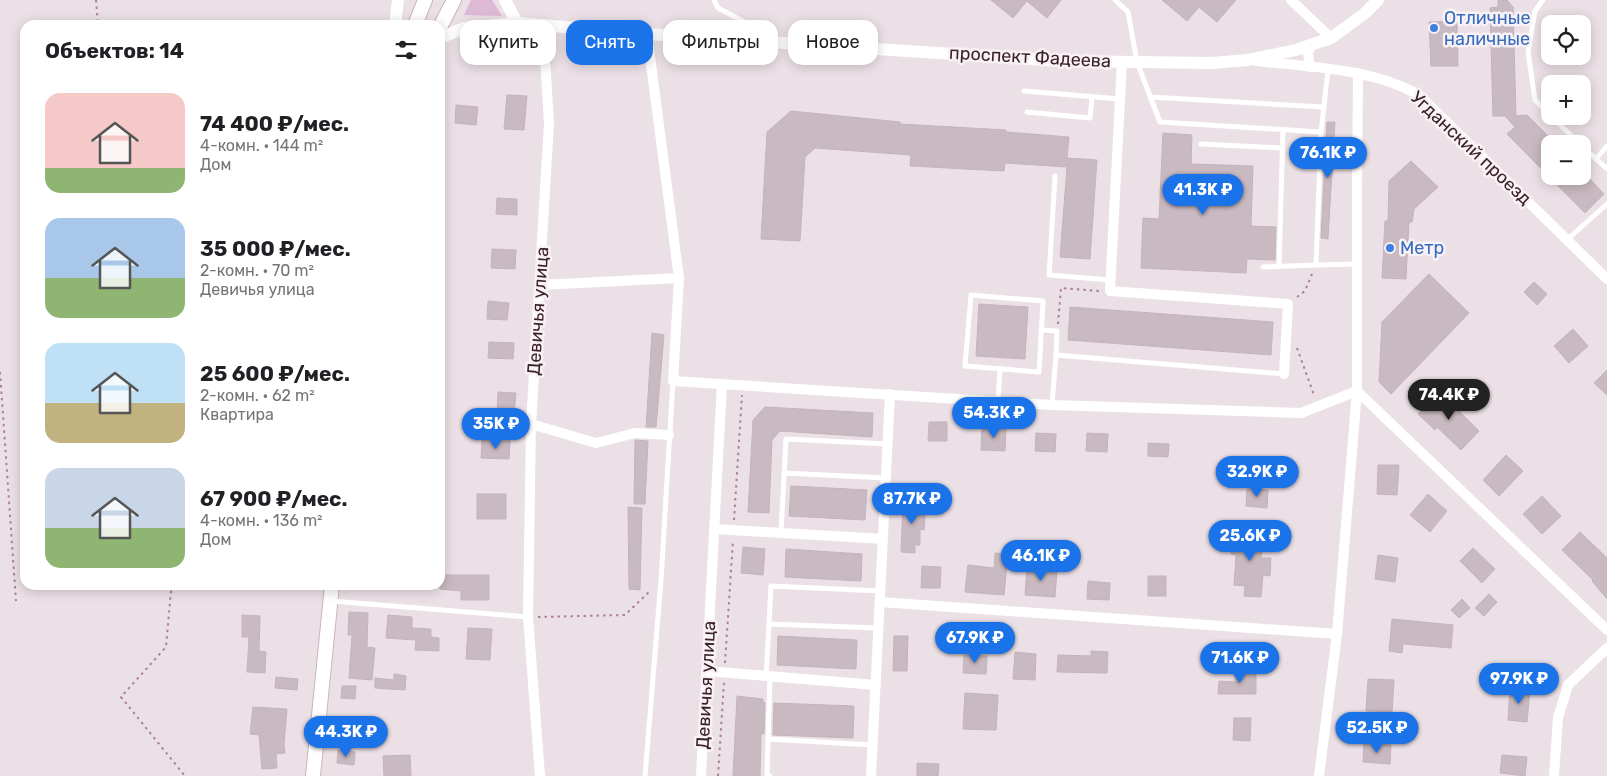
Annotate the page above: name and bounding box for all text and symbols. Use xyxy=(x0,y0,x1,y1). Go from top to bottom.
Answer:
place label: Отличные наличные xyxy=(1444,7,1531,50)
map controls xyxy=(1541,15,1591,185)
button: locate xyxy=(1541,15,1591,65)
chip: Купить xyxy=(460,20,556,65)
chip: Снять xyxy=(566,20,653,65)
chip: Фильтры xyxy=(663,20,778,65)
chip: Новое xyxy=(788,20,878,65)
marker: Отличные наличные xyxy=(1428,22,1440,34)
icon: filters xyxy=(392,36,420,64)
text: Объектов: 14 xyxy=(45,38,184,63)
street label: проспект Фадеева xyxy=(949,42,1111,72)
button: + xyxy=(1541,75,1591,125)
street label: Угданский проезд xyxy=(1406,86,1536,210)
text: 74 400 ₽/мес. xyxy=(200,111,349,136)
icon: home xyxy=(85,113,145,173)
button: − xyxy=(1541,135,1591,185)
text: 4-комн. · 144 m² xyxy=(200,136,323,155)
pin: 76.1K ₽ xyxy=(1282,136,1374,179)
text: 76.1K ₽ xyxy=(1300,143,1356,162)
text: Дом xyxy=(200,155,231,174)
pin: 41.3K ₽ xyxy=(1157,174,1249,216)
text: 41.3K ₽ xyxy=(1173,180,1233,199)
text: 35 000 ₽/мес. xyxy=(200,236,351,261)
place label: Метр xyxy=(1400,237,1444,259)
icon: home xyxy=(85,238,145,298)
marker: Метр xyxy=(1384,242,1396,254)
street label: Девичья улица xyxy=(523,246,553,376)
text: 2-комн. · 70 m² xyxy=(200,261,314,280)
text: Девичья улица xyxy=(200,280,314,299)
text: 25 600 ₽/мес. xyxy=(200,361,350,386)
icon: home xyxy=(85,363,145,423)
pin: 74.4K ₽ xyxy=(1403,378,1495,421)
text: 74.4K ₽ xyxy=(1419,385,1479,404)
text: 2-комн. · 62 m² xyxy=(200,386,315,405)
pin: 54.3K ₽ xyxy=(948,396,1040,439)
text: 54.3K ₽ xyxy=(963,403,1025,422)
text: Квартира xyxy=(200,405,274,424)
pin: 35K ₽ xyxy=(461,408,531,450)
text: 35K ₽ xyxy=(473,414,519,433)
pin: 32.9K ₽ xyxy=(1211,456,1303,498)
text: 32.9K ₽ xyxy=(1227,462,1287,481)
pin: 87.7K ₽ xyxy=(866,482,958,525)
text: 67 900 ₽/мес. xyxy=(200,486,347,511)
icon: home xyxy=(85,488,145,548)
text: 87.7K ₽ xyxy=(883,489,941,508)
text: 4-комн. · 136 m² xyxy=(200,511,323,530)
pin: 25.6K ₽ xyxy=(1204,520,1296,562)
text: 25.6K ₽ xyxy=(1219,526,1281,545)
text: Дом xyxy=(200,530,231,549)
pin: 46.1K ₽ xyxy=(995,540,1087,582)
text: 46.1K ₽ xyxy=(1012,546,1070,565)
street label: Девичья улица xyxy=(692,620,720,750)
pin: 67.9K ₽ xyxy=(929,622,1021,664)
text: 67.9K ₽ xyxy=(946,628,1004,647)
pin: 71.6K ₽ xyxy=(1194,642,1286,684)
text: 71.6K ₽ xyxy=(1211,648,1269,667)
pin: 97.9K ₽ xyxy=(1473,662,1565,705)
text: 97.9K ₽ xyxy=(1490,669,1548,688)
pin: 52.5K ₽ xyxy=(1331,712,1423,754)
pin: 44.3K ₽ xyxy=(300,716,392,758)
text: 52.5K ₽ xyxy=(1346,718,1408,737)
text: 44.3K ₽ xyxy=(315,722,377,741)

